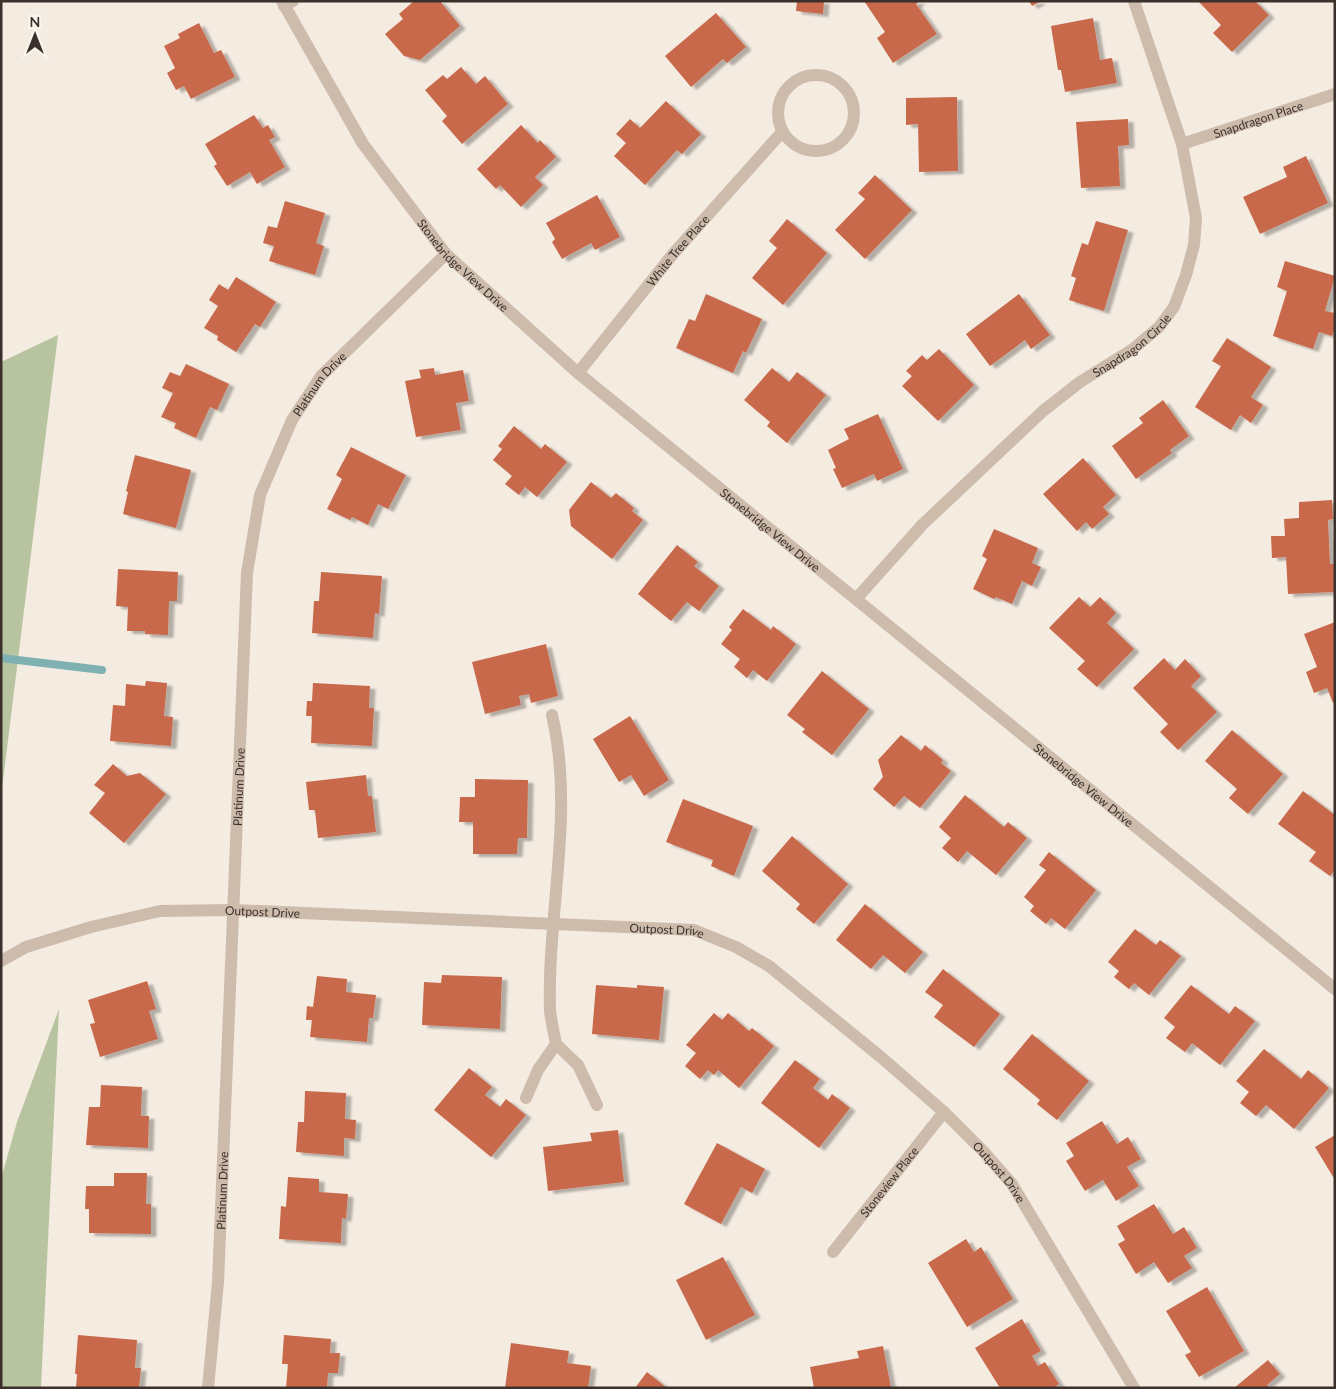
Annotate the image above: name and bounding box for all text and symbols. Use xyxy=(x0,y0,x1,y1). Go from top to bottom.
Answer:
north arrow xyxy=(10,10,60,60)
text: N xyxy=(30,13,40,30)
street label: Snapdragon Place xyxy=(1211,98,1305,141)
street label: White Tree Place xyxy=(643,212,712,289)
street label: Stonebridge View Drive xyxy=(414,216,512,315)
street label: Snapdragon Circle xyxy=(1089,311,1174,380)
street label: Platinum Drive xyxy=(289,348,349,419)
street label: Stonebridge View Drive xyxy=(717,485,823,575)
street label: Stonebridge View Drive xyxy=(1031,740,1137,830)
street label: Platinum Drive xyxy=(229,747,247,826)
street label: Outpost Drive xyxy=(225,902,300,920)
street label: Outpost Drive xyxy=(629,920,707,941)
street label: Outpost Drive xyxy=(970,1138,1029,1205)
street label: Stoneview Place xyxy=(856,1143,921,1220)
street label: Platinum Drive xyxy=(213,1151,231,1230)

